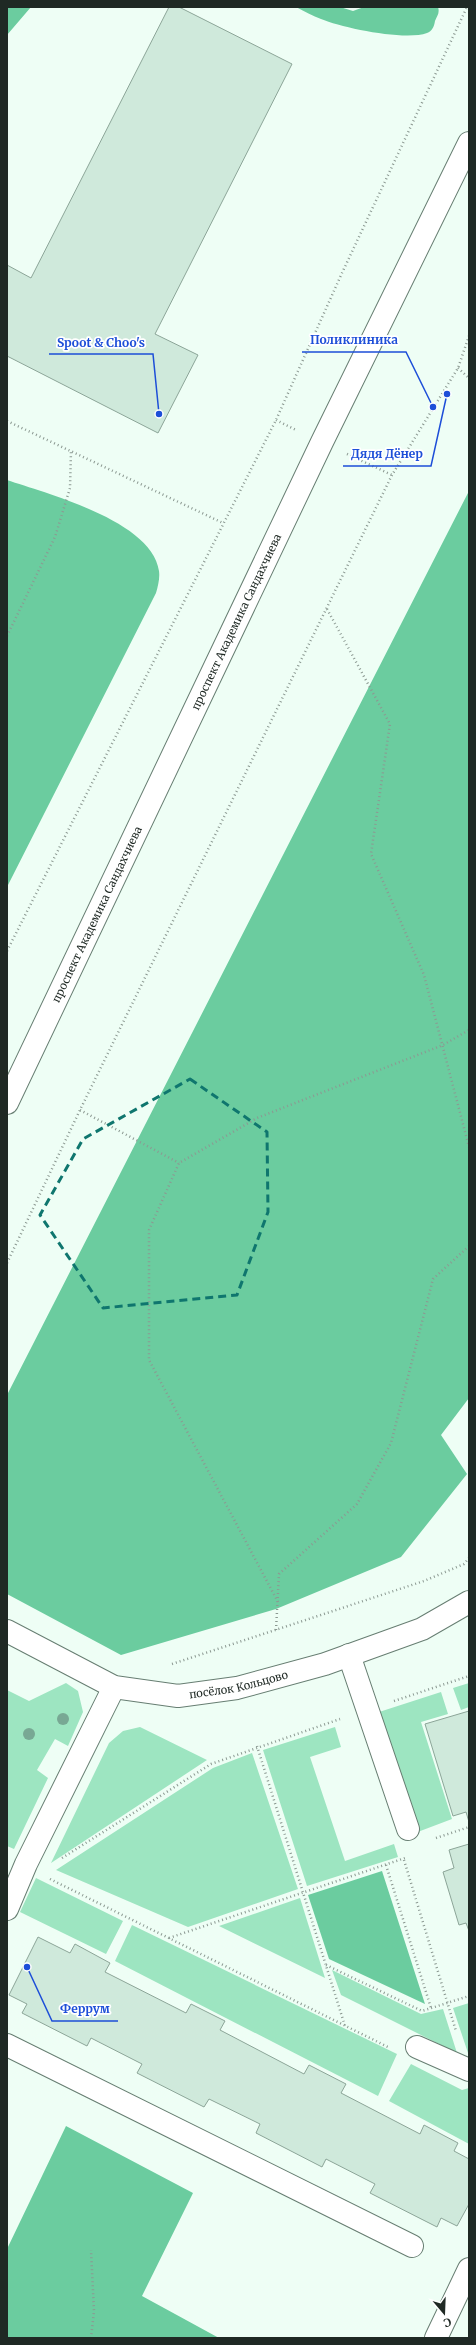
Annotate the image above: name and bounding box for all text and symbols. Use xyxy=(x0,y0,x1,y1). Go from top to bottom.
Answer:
callout: Поликлиника xyxy=(302,328,406,352)
callout: Spoot & Choo's xyxy=(49,330,153,354)
text: Поликлиника xyxy=(310,332,398,347)
text: Spoot & Choo's xyxy=(57,335,145,350)
callout: Дядя Дёнер xyxy=(343,442,431,466)
text: Дядя Дёнер xyxy=(351,446,423,461)
street label: проспект Академика Сандахчиева xyxy=(188,531,284,712)
street label: проспект Академика Сандахчиева xyxy=(49,824,145,1005)
street label: посёлок Кольцово xyxy=(188,1667,290,1701)
callout: Феррум xyxy=(52,1997,118,2021)
text: Феррум xyxy=(60,2001,110,2016)
north arrow xyxy=(424,2293,464,2333)
text: С xyxy=(442,2315,453,2330)

